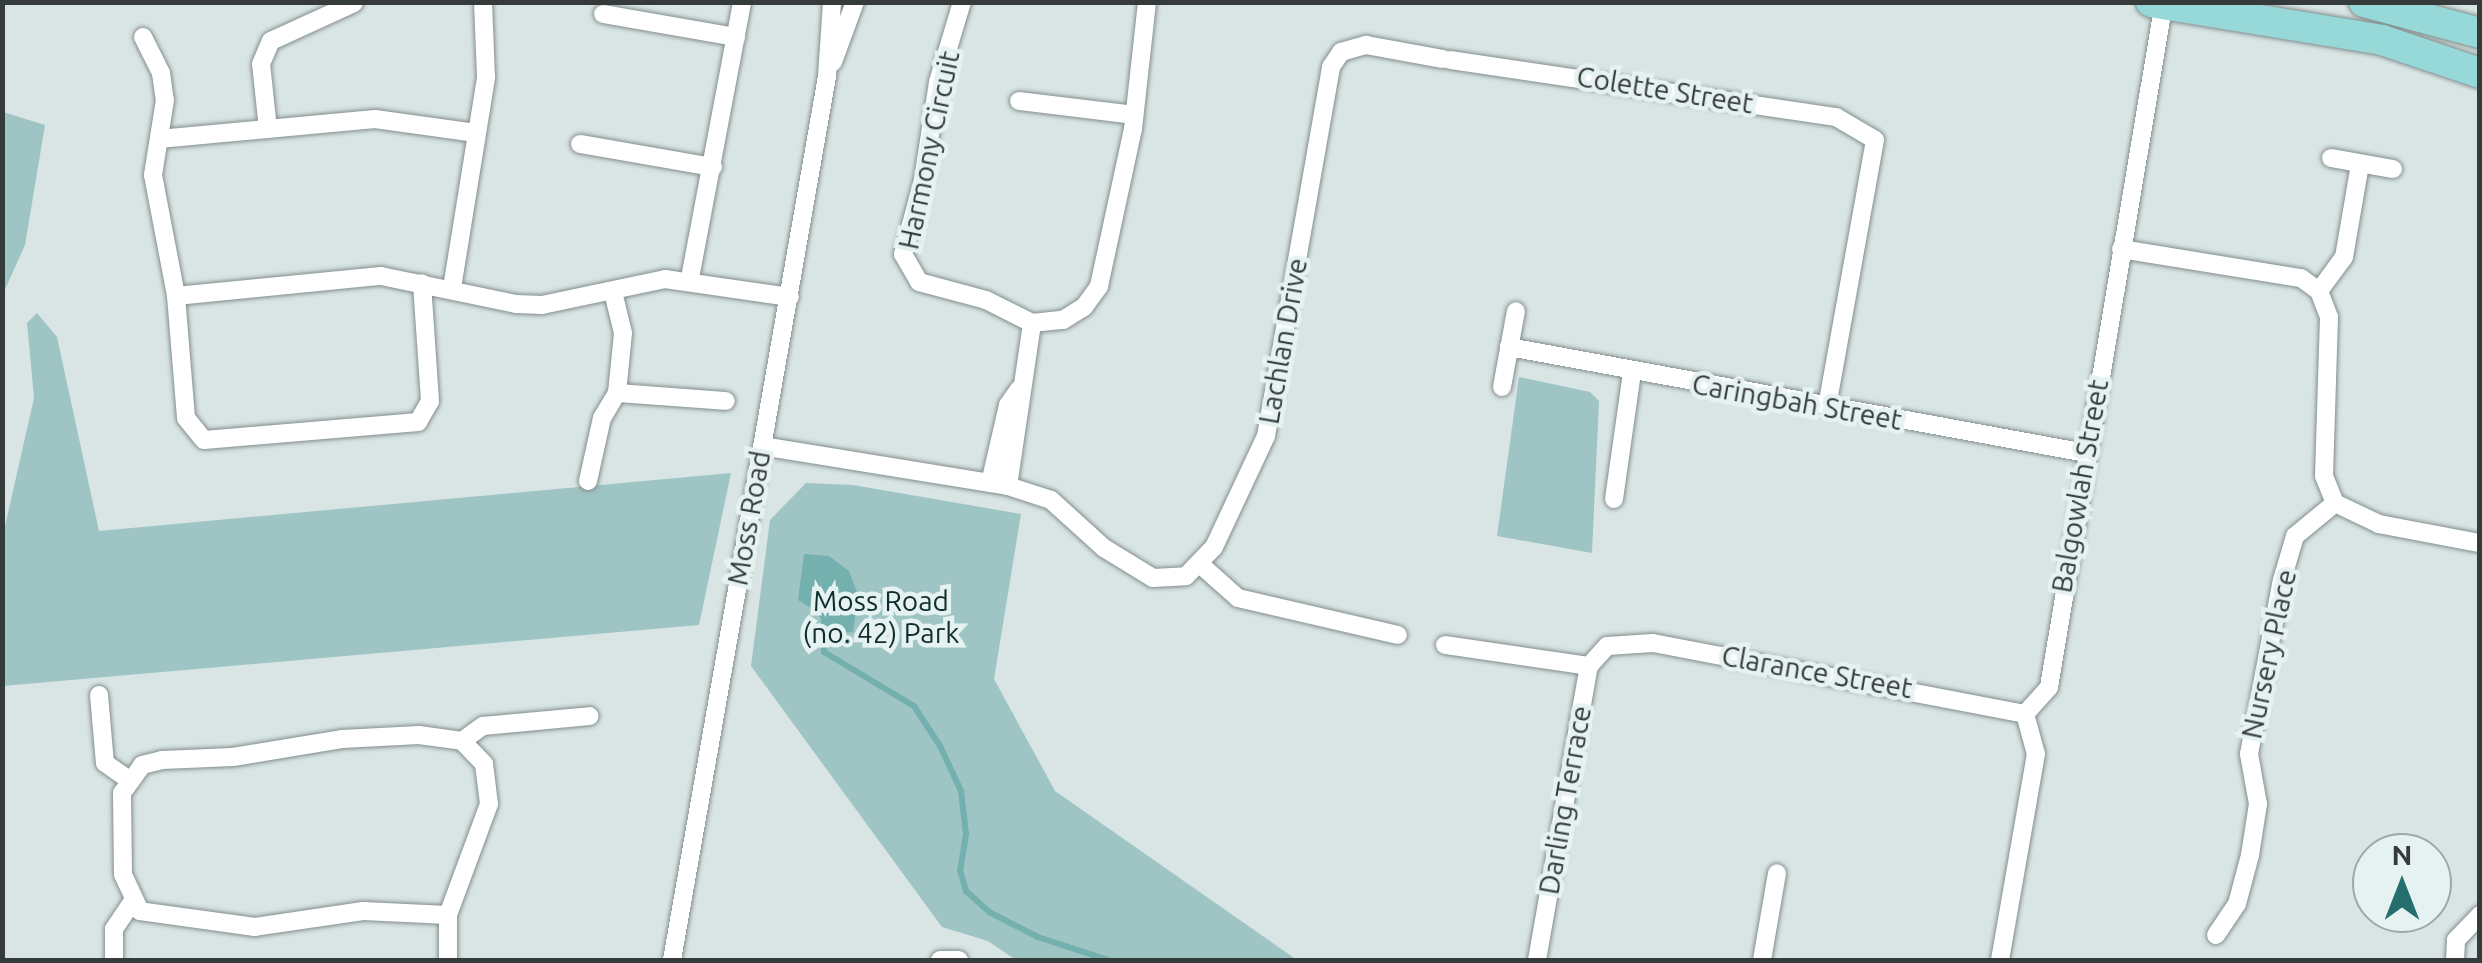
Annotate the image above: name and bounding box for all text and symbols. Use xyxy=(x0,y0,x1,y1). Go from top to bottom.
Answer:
street label: Harmony Circuit xyxy=(892,48,966,252)
street label: Colette Street xyxy=(1574,59,1756,121)
street label: Lachlan Drive xyxy=(1252,255,1314,427)
street label: Caringbah Street xyxy=(1689,367,1905,437)
street label: Balgowlah Street xyxy=(2045,377,2115,595)
street label: Moss Road xyxy=(721,448,777,588)
street label: Nursery Place xyxy=(2235,566,2303,742)
park label: Moss Road (no. 42) Park xyxy=(803,584,959,650)
street label: Clarance Street xyxy=(1719,639,1915,705)
street label: Darling Terrace xyxy=(1532,703,1598,897)
north arrow xyxy=(2352,833,2452,933)
text: N xyxy=(2392,839,2412,870)

